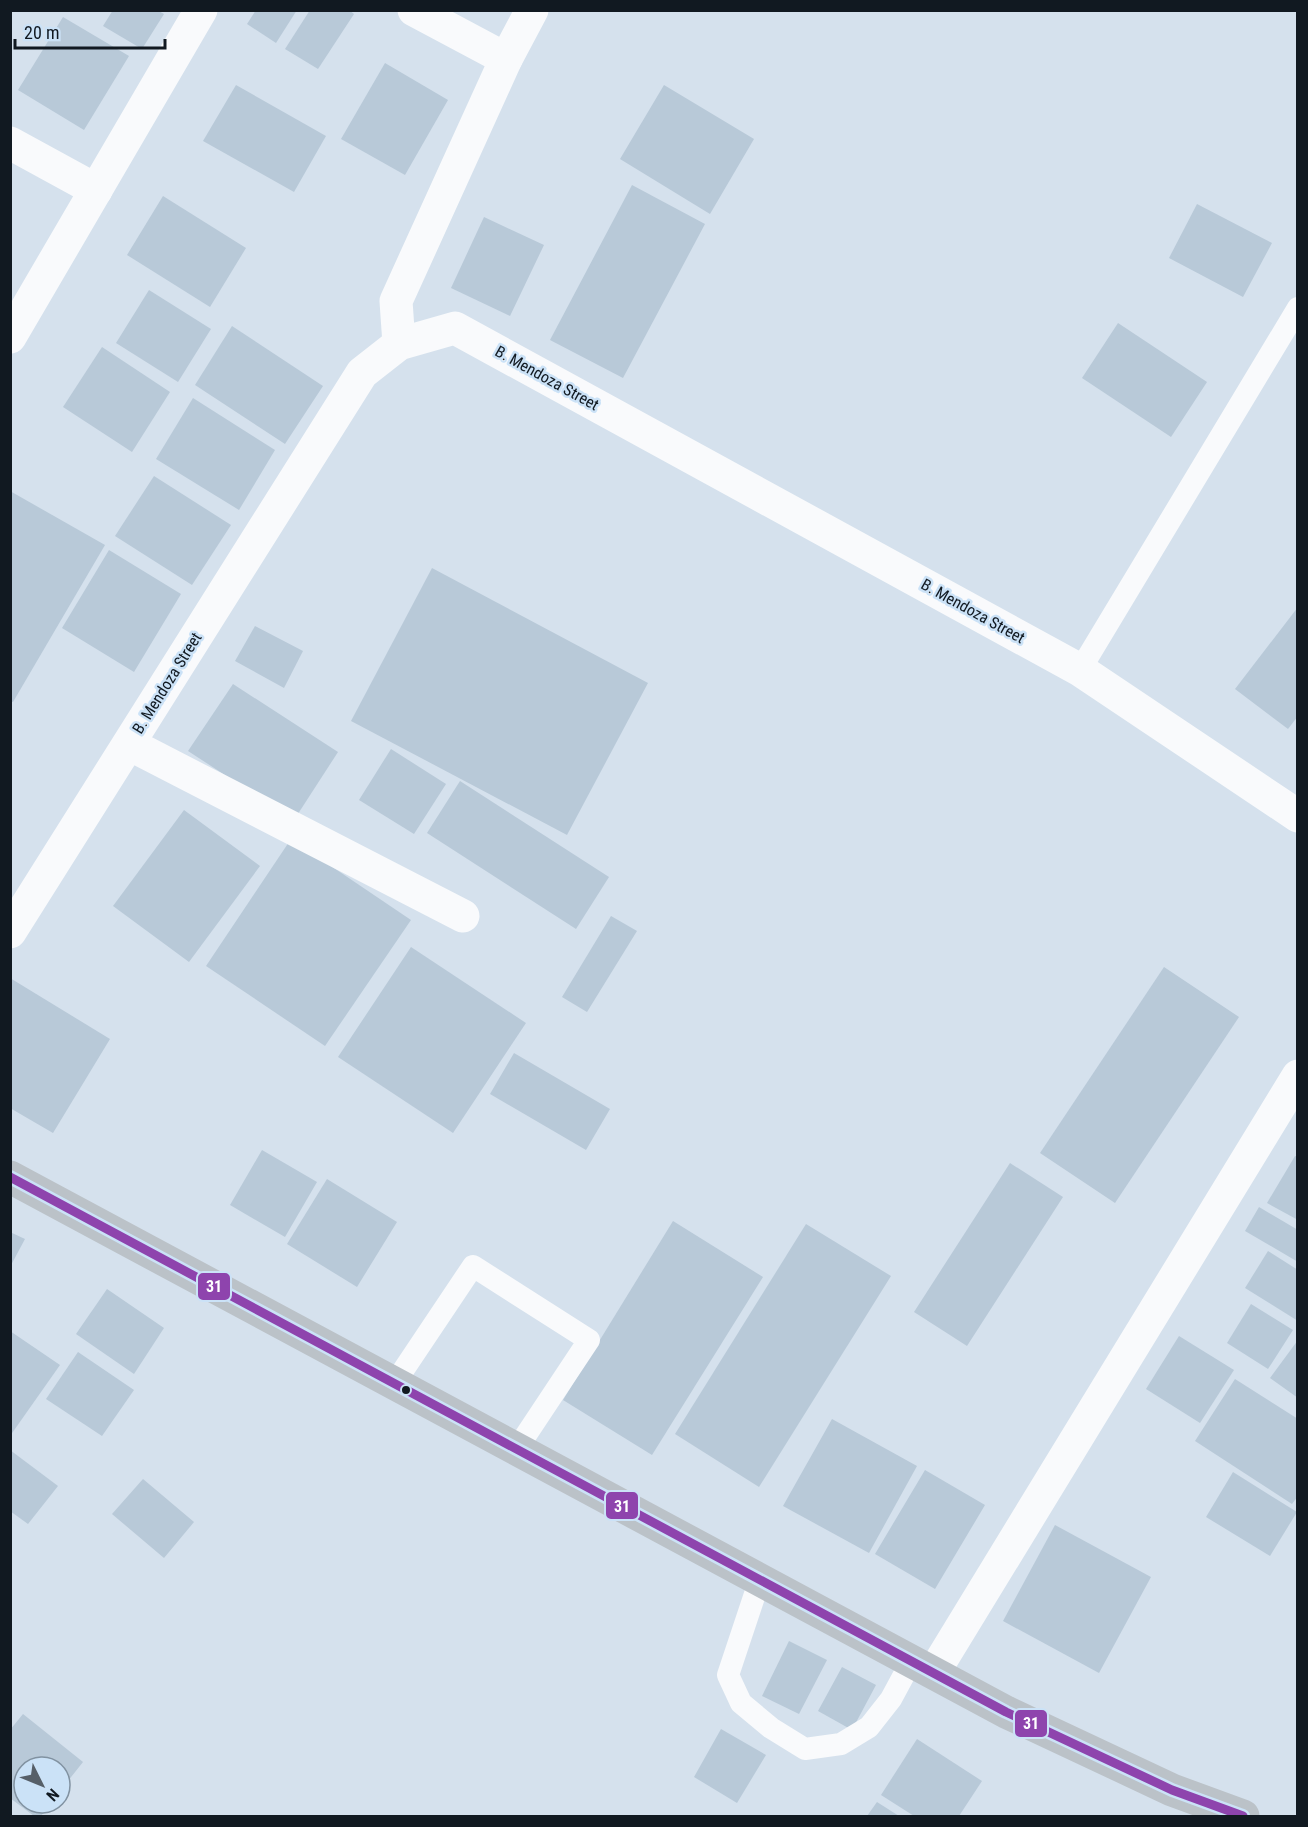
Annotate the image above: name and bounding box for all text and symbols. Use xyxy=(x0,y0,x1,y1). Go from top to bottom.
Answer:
scale bar xyxy=(15,12,165,50)
text: 20 m xyxy=(24,22,59,43)
street label: B. Mendoza Street xyxy=(492,342,602,414)
street label: B. Mendoza Street xyxy=(918,575,1028,647)
street label: B. Mendoza Street xyxy=(128,629,206,737)
line badge: 31 xyxy=(197,1272,231,1301)
text: 31 xyxy=(206,1277,222,1296)
unlabelled marker xyxy=(400,1384,412,1396)
line badge: 31 xyxy=(605,1491,639,1520)
text: 31 xyxy=(614,1497,630,1516)
line badge: 31 xyxy=(1014,1709,1048,1738)
text: 31 xyxy=(1023,1714,1039,1733)
north arrow xyxy=(12,1755,72,1815)
text: N xyxy=(42,1785,63,1805)

